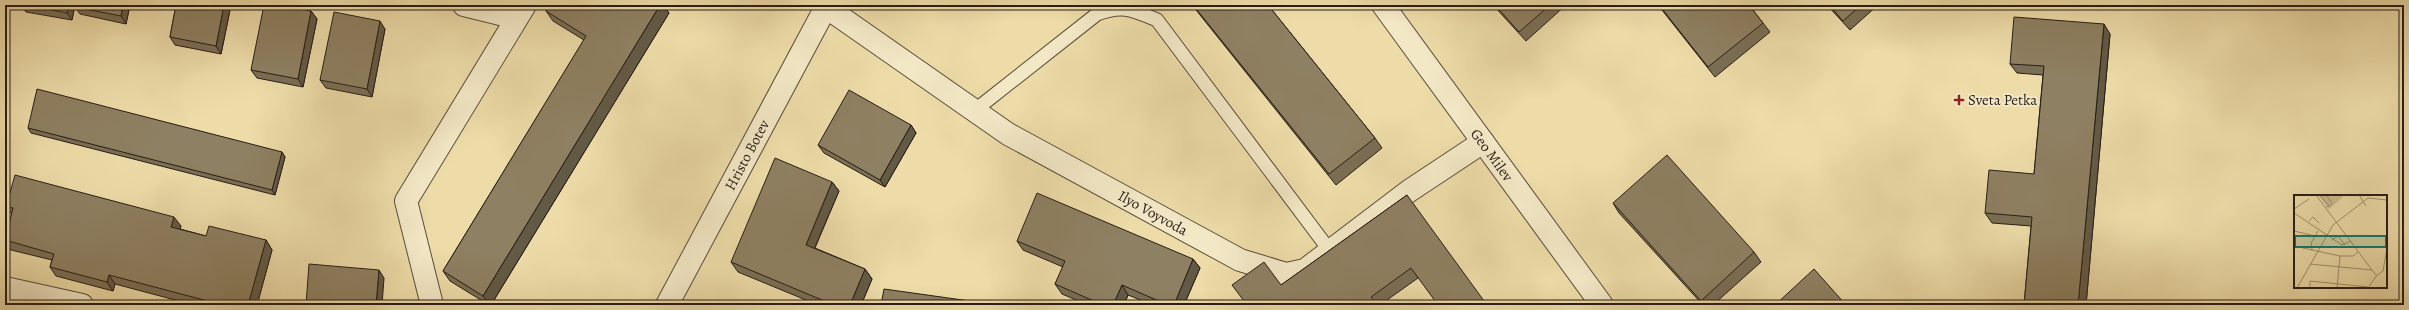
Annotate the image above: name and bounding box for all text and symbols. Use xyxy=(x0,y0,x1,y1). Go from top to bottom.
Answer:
place label: Sveta Petka xyxy=(1968,90,2037,110)
marker: Sveta Petka xyxy=(1953,94,1965,106)
street label: Hristo Botev xyxy=(720,116,774,194)
street label: Geo Milev xyxy=(1466,125,1518,186)
street label: Ilyo Voyvoda xyxy=(1115,186,1191,240)
inset map xyxy=(2294,195,2387,288)

